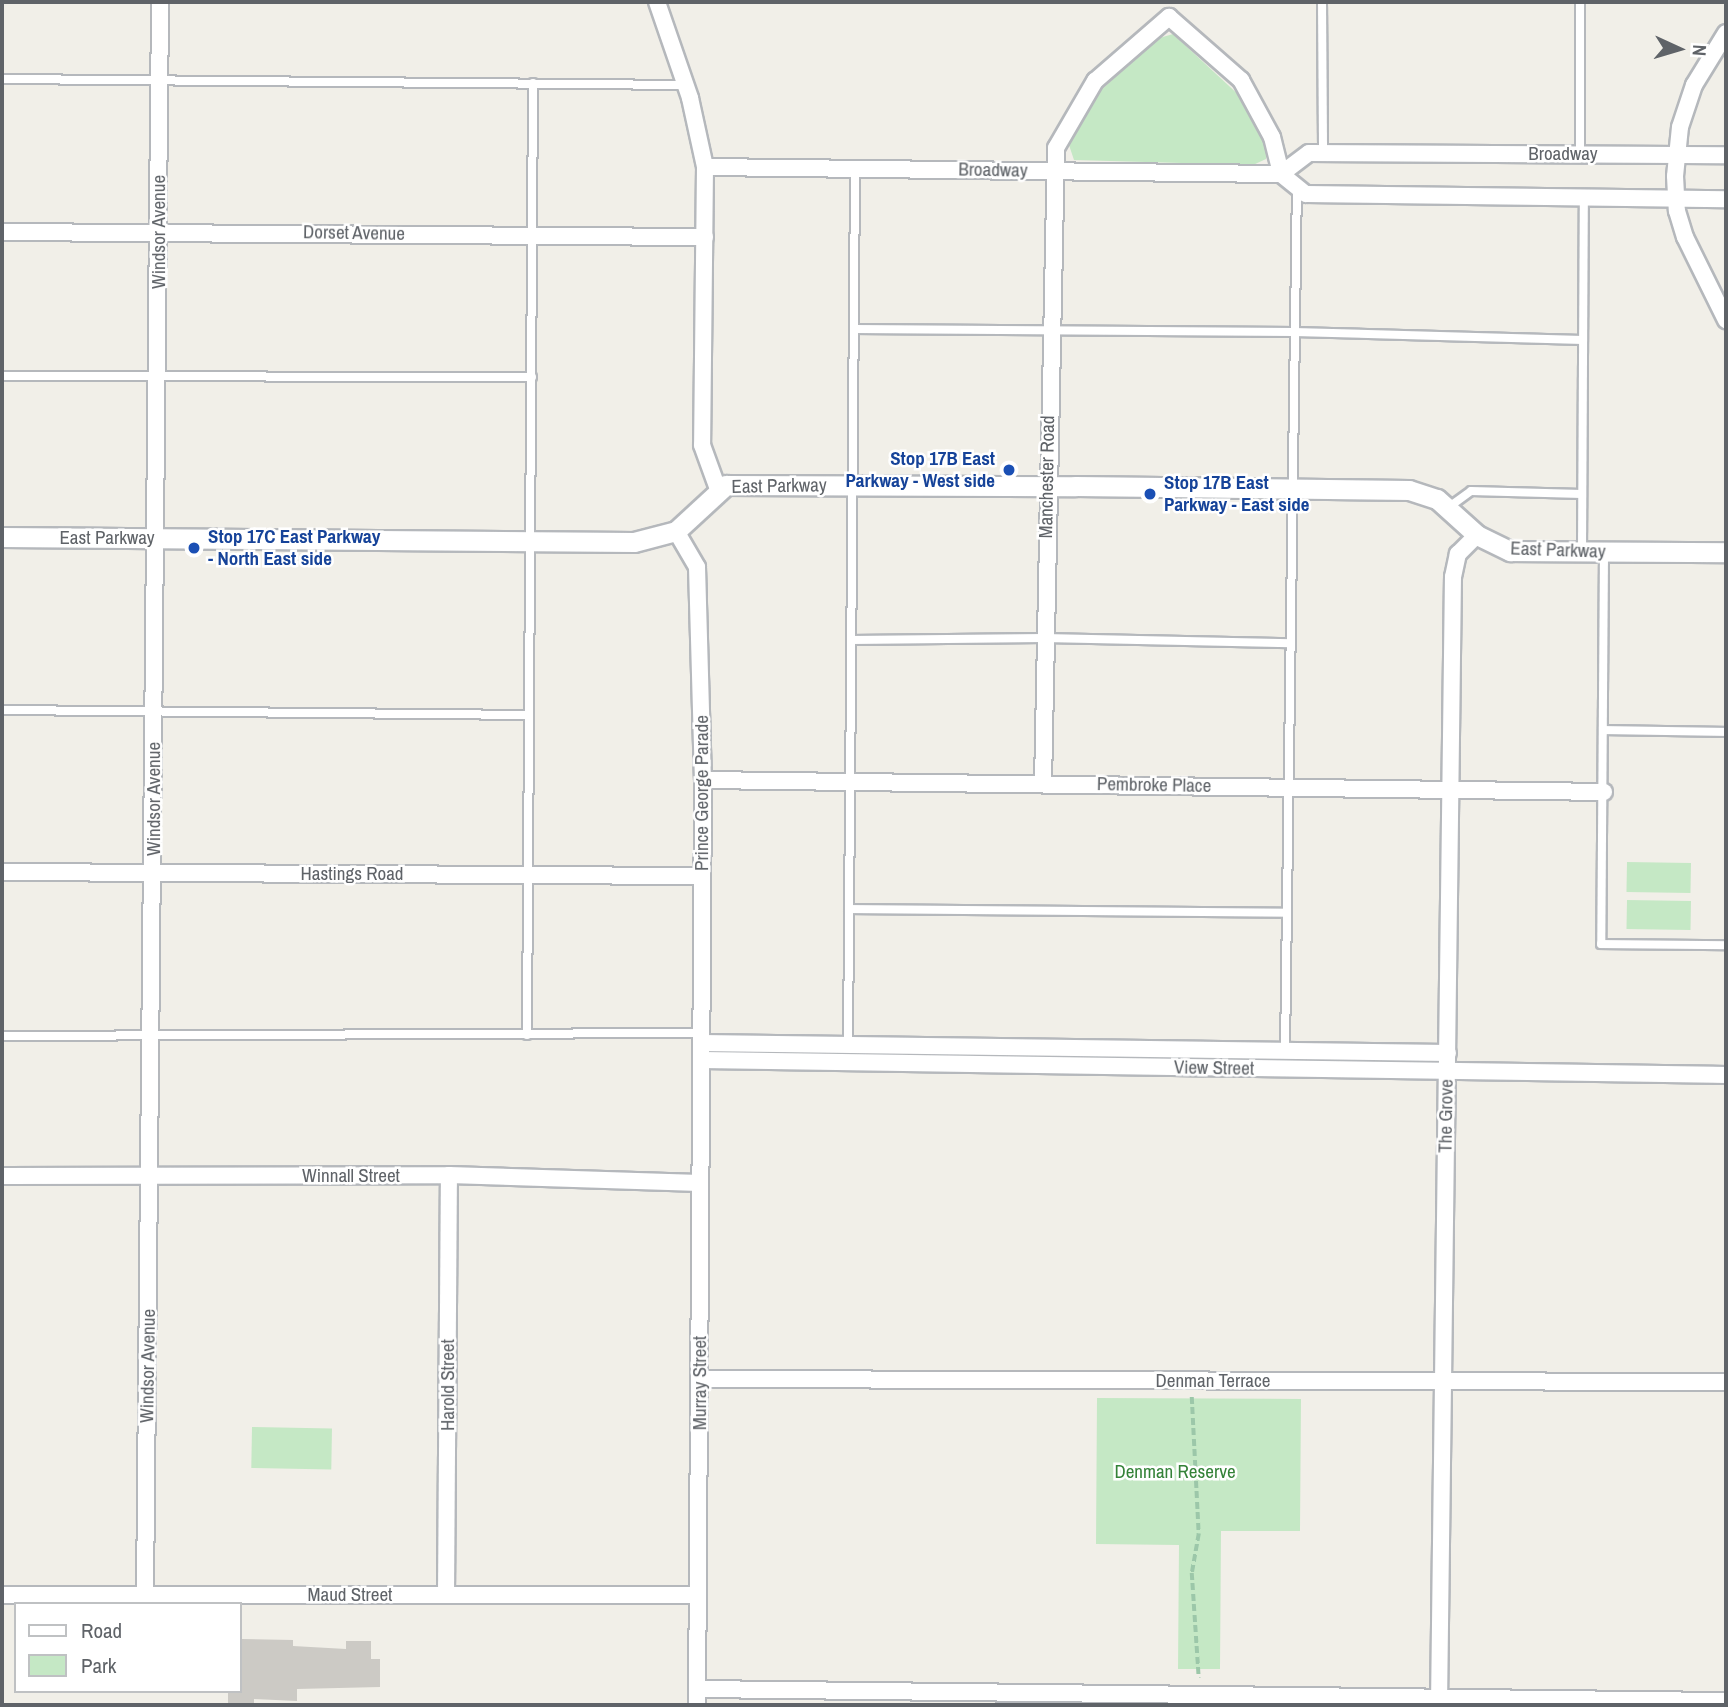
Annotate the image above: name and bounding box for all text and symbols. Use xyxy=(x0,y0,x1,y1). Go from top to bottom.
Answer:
north arrow xyxy=(1644,14,1714,84)
text: N xyxy=(1687,44,1713,57)
street label: Broadway xyxy=(1528,143,1598,165)
street label: Broadway xyxy=(958,158,1028,182)
street label: Windsor Avenue xyxy=(148,175,170,289)
street label: Dorset Avenue xyxy=(302,221,406,245)
street label: Manchester Road xyxy=(1035,415,1059,539)
place label: Stop 17B East Parkway - West side xyxy=(845,448,995,492)
marker: Stop 17B East Parkway - West side xyxy=(1001,462,1017,478)
place label: Stop 17B East Parkway - East side xyxy=(1164,472,1310,516)
street label: East Parkway xyxy=(731,474,827,498)
marker: Stop 17B East Parkway - East side xyxy=(1142,486,1158,502)
place label: Stop 17C East Parkway - North East side xyxy=(208,526,380,570)
street label: East Parkway xyxy=(59,527,155,549)
street label: East Parkway xyxy=(1510,537,1606,563)
marker: Stop 17C East Parkway - North East side xyxy=(186,540,202,556)
street label: Prince George Parade xyxy=(691,715,713,871)
street label: Windsor Avenue xyxy=(143,742,165,856)
street label: Pembroke Place xyxy=(1097,773,1211,797)
street label: Hastings Road xyxy=(300,863,404,885)
street label: View Street xyxy=(1174,1056,1254,1080)
street label: The Grove xyxy=(1434,1079,1458,1153)
street label: Winnall Street xyxy=(302,1165,400,1187)
street label: Windsor Avenue xyxy=(136,1308,160,1424)
street label: Murray Street xyxy=(689,1336,711,1430)
street label: Harold Street xyxy=(437,1339,459,1431)
street label: Denman Terrace xyxy=(1155,1370,1271,1392)
park label: Denman Reserve xyxy=(1114,1461,1236,1483)
street label: Maud Street xyxy=(308,1584,392,1606)
legend xyxy=(14,1602,242,1693)
text: Road xyxy=(81,1616,122,1645)
text: Park xyxy=(81,1651,116,1680)

